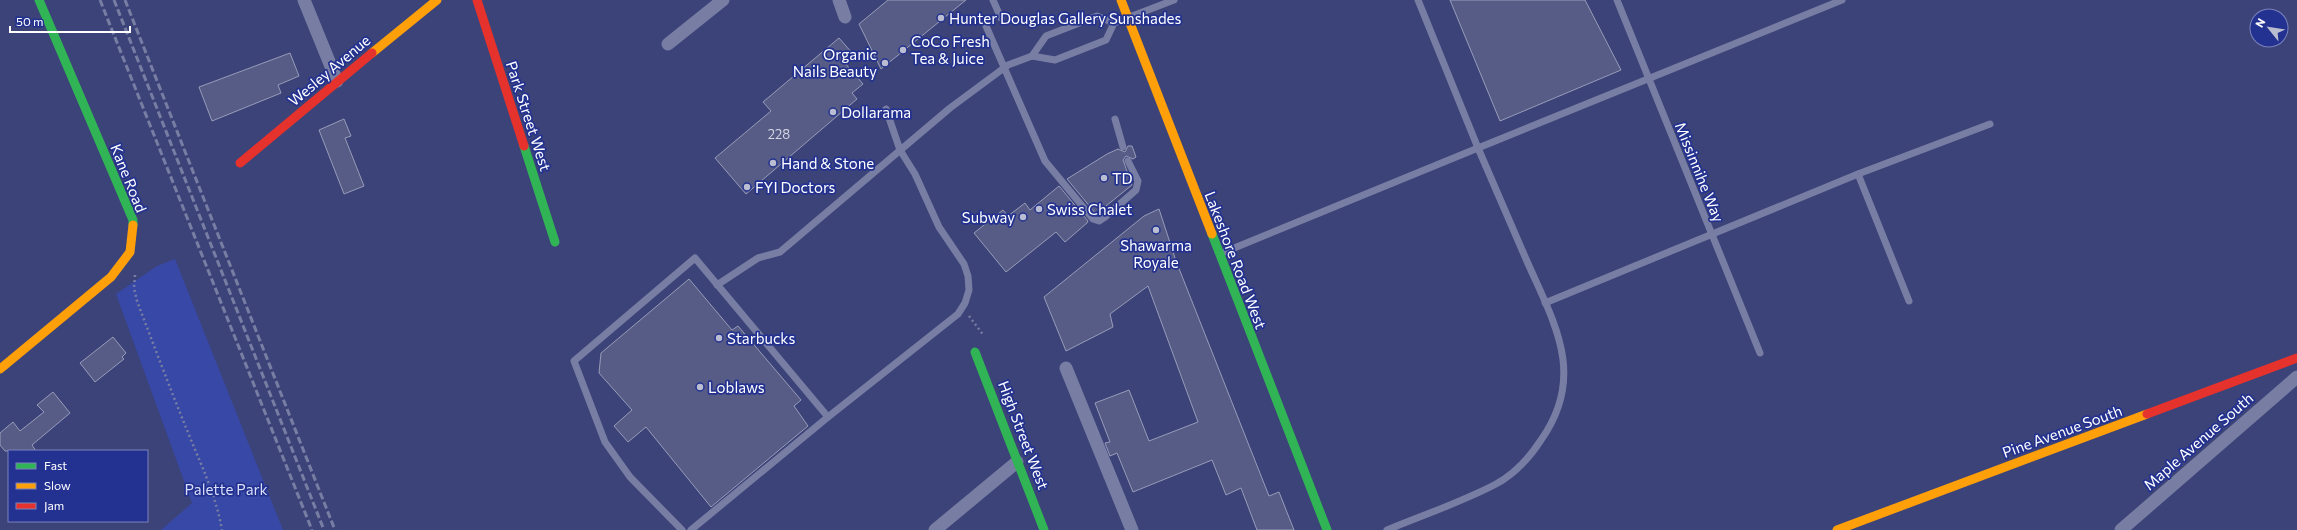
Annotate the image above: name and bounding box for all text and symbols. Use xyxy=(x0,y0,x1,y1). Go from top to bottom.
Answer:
scale bar xyxy=(10,8,130,34)
north arrow xyxy=(2249,8,2289,48)
place label: Hunter Douglas Gallery Sunshades xyxy=(949,9,1182,27)
marker: Hunter Douglas Gallery Sunshades xyxy=(936,13,946,23)
text: 50 m xyxy=(16,14,44,28)
text: N xyxy=(2252,16,2268,30)
street label: Wesley Avenue xyxy=(284,31,374,109)
place label: CoCo Fresh Tea & Juice xyxy=(911,32,990,67)
place label: Organic Nails Beauty xyxy=(793,45,877,80)
marker: CoCo Fresh Tea & Juice xyxy=(898,45,908,55)
marker: Organic Nails Beauty xyxy=(880,58,890,68)
street label: Park Street West xyxy=(503,59,555,173)
place label: Dollarama xyxy=(841,103,911,121)
marker: Dollarama xyxy=(828,107,838,117)
street label: Missinnihe Way xyxy=(1672,119,1728,225)
house number: 228 xyxy=(768,126,790,142)
street label: Kane Road xyxy=(107,141,151,215)
place label: Hand & Stone xyxy=(781,154,874,172)
marker: Hand & Stone xyxy=(768,158,778,168)
place label: TD xyxy=(1112,169,1133,187)
marker: TD xyxy=(1099,173,1109,183)
place label: FYI Doctors xyxy=(755,178,836,196)
marker: FYI Doctors xyxy=(742,182,752,192)
street label: Lakeshore Road West xyxy=(1201,189,1271,331)
place label: Swiss Chalet xyxy=(1047,200,1132,218)
marker: Swiss Chalet xyxy=(1034,204,1044,214)
place label: Subway xyxy=(962,208,1015,226)
marker: Subway xyxy=(1018,212,1028,222)
marker: Shawarma Royale xyxy=(1151,225,1161,235)
place label: Shawarma Royale xyxy=(1120,236,1192,271)
place label: Starbucks xyxy=(727,329,795,347)
marker: Starbucks xyxy=(714,333,724,343)
place label: Loblaws xyxy=(708,378,765,396)
street label: High Street West xyxy=(995,378,1053,492)
marker: Loblaws xyxy=(695,382,705,392)
street label: Maple Avenue South xyxy=(2140,389,2256,493)
street label: Pine Avenue South xyxy=(2000,401,2124,461)
legend xyxy=(8,450,148,522)
text: Fast xyxy=(44,458,67,472)
text: Slow xyxy=(44,478,71,492)
park label: Palette Park xyxy=(184,480,268,498)
text: Jam xyxy=(44,498,64,513)

